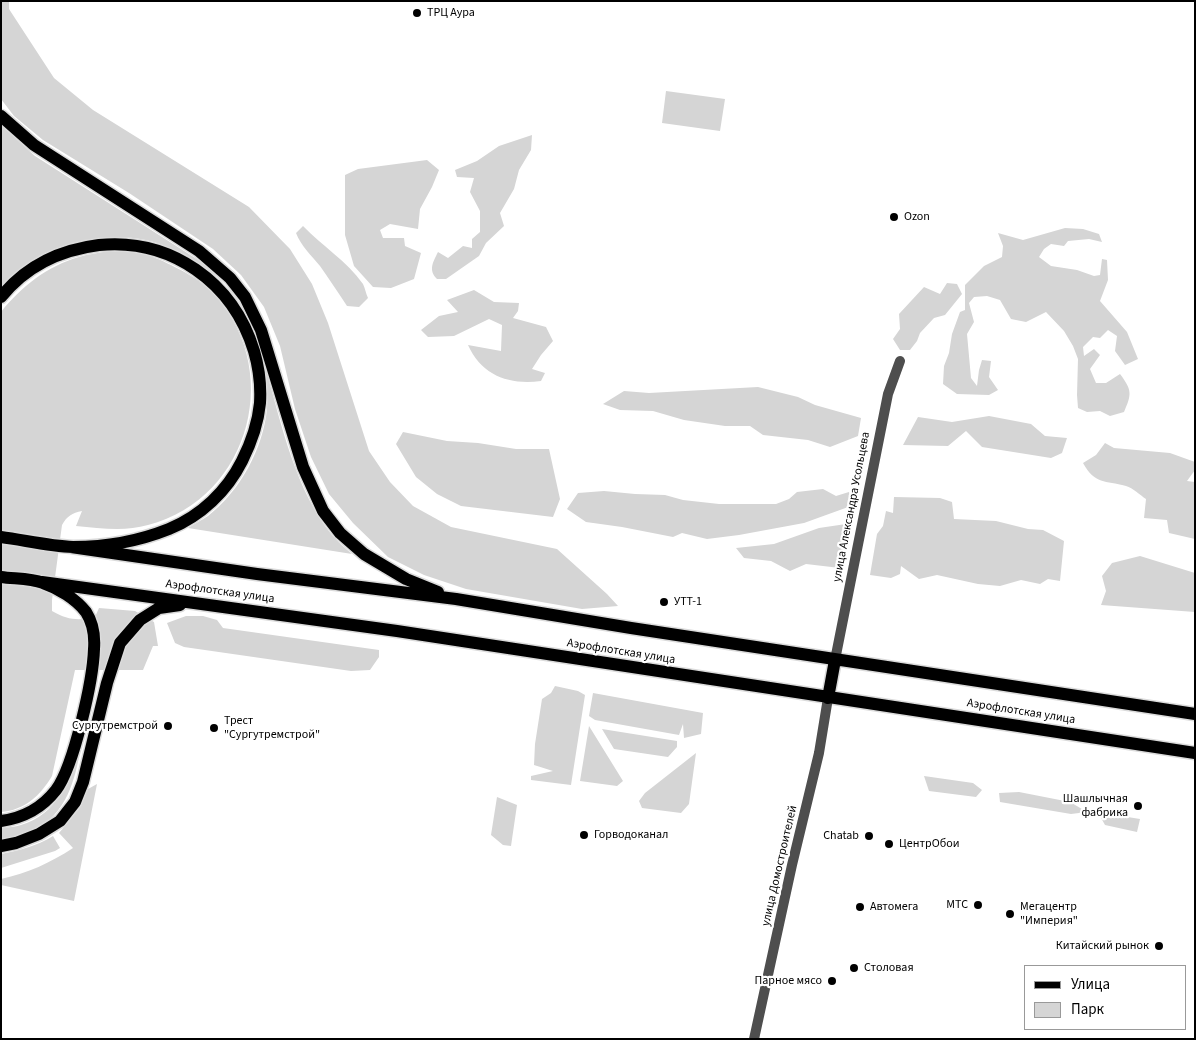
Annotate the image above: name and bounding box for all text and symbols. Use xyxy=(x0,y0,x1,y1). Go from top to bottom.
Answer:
place label: ТРЦ Аура xyxy=(427,6,475,20)
marker: ТРЦ Аура xyxy=(411,7,423,19)
place label: Ozon xyxy=(904,210,930,224)
marker: Ozon xyxy=(888,211,900,223)
street label: улица Александра Усольцева xyxy=(830,431,874,583)
street label: Аэрофлотская улица xyxy=(165,577,275,607)
place label: УТТ-1 xyxy=(674,595,702,609)
marker: УТТ-1 xyxy=(658,596,670,608)
street label: Аэрофлотская улица xyxy=(566,636,676,668)
street label: Аэрофлотская улица xyxy=(966,696,1076,728)
place label: Трест "Сургутремстрой" xyxy=(224,714,320,742)
place label: Сургутремстрой xyxy=(72,719,158,733)
marker: Сургутремстрой xyxy=(162,720,174,732)
marker: Трест "Сургутремстрой" xyxy=(208,722,220,734)
place label: Шашлычная фабрика xyxy=(1063,792,1128,820)
marker: Шашлычная фабрика xyxy=(1132,800,1144,812)
street label: улица Домостроителей xyxy=(759,804,801,928)
place label: Горводоканал xyxy=(594,828,668,842)
marker: Горводоканал xyxy=(578,829,590,841)
place label: Chatab xyxy=(823,829,859,843)
marker: Chatab xyxy=(863,830,875,842)
place label: ЦентрОбои xyxy=(899,837,959,851)
marker: ЦентрОбои xyxy=(883,838,895,850)
place label: МТС xyxy=(946,898,968,912)
marker: МТС xyxy=(972,899,984,911)
place label: Автомега xyxy=(870,900,918,914)
place label: Мегацентр "Империя" xyxy=(1020,900,1078,928)
marker: Автомега xyxy=(854,901,866,913)
marker: Мегацентр "Империя" xyxy=(1004,908,1016,920)
place label: Китайский рынок xyxy=(1056,939,1149,953)
marker: Китайский рынок xyxy=(1153,940,1165,952)
place label: Столовая xyxy=(864,961,914,975)
marker: Столовая xyxy=(848,962,860,974)
legend xyxy=(1024,965,1186,1030)
place label: Парное мясо xyxy=(754,974,822,988)
text: Улица xyxy=(1071,974,1110,995)
marker: Парное мясо xyxy=(826,975,838,987)
text: Парк xyxy=(1071,999,1104,1020)

